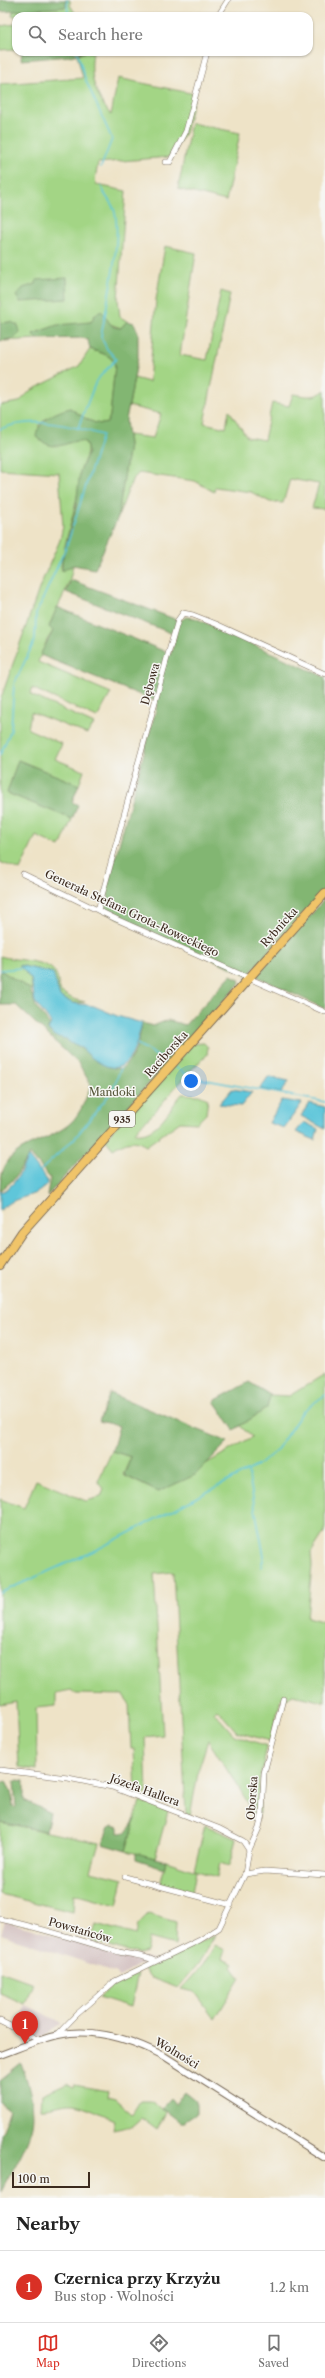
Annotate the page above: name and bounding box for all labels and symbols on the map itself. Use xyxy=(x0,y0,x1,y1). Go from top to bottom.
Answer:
street label: Dębowa xyxy=(138,661,162,706)
street label: Generała Stefana Grota-Roweckiego xyxy=(43,866,221,960)
street label: Rybnicka xyxy=(258,904,301,950)
street label: Raciborska xyxy=(141,1028,191,1080)
your location xyxy=(181,1071,201,1091)
park label: Mańdoki xyxy=(89,1085,136,1099)
road number: 935 xyxy=(109,1111,135,1127)
street label: Józefa Hallera xyxy=(106,1770,182,1809)
street label: Oborska xyxy=(243,1775,261,1820)
street label: Powstańców xyxy=(47,1914,114,1946)
pin: 1 xyxy=(12,2011,38,2044)
street label: Wolności xyxy=(152,2034,202,2072)
scale bar xyxy=(12,2170,90,2189)

